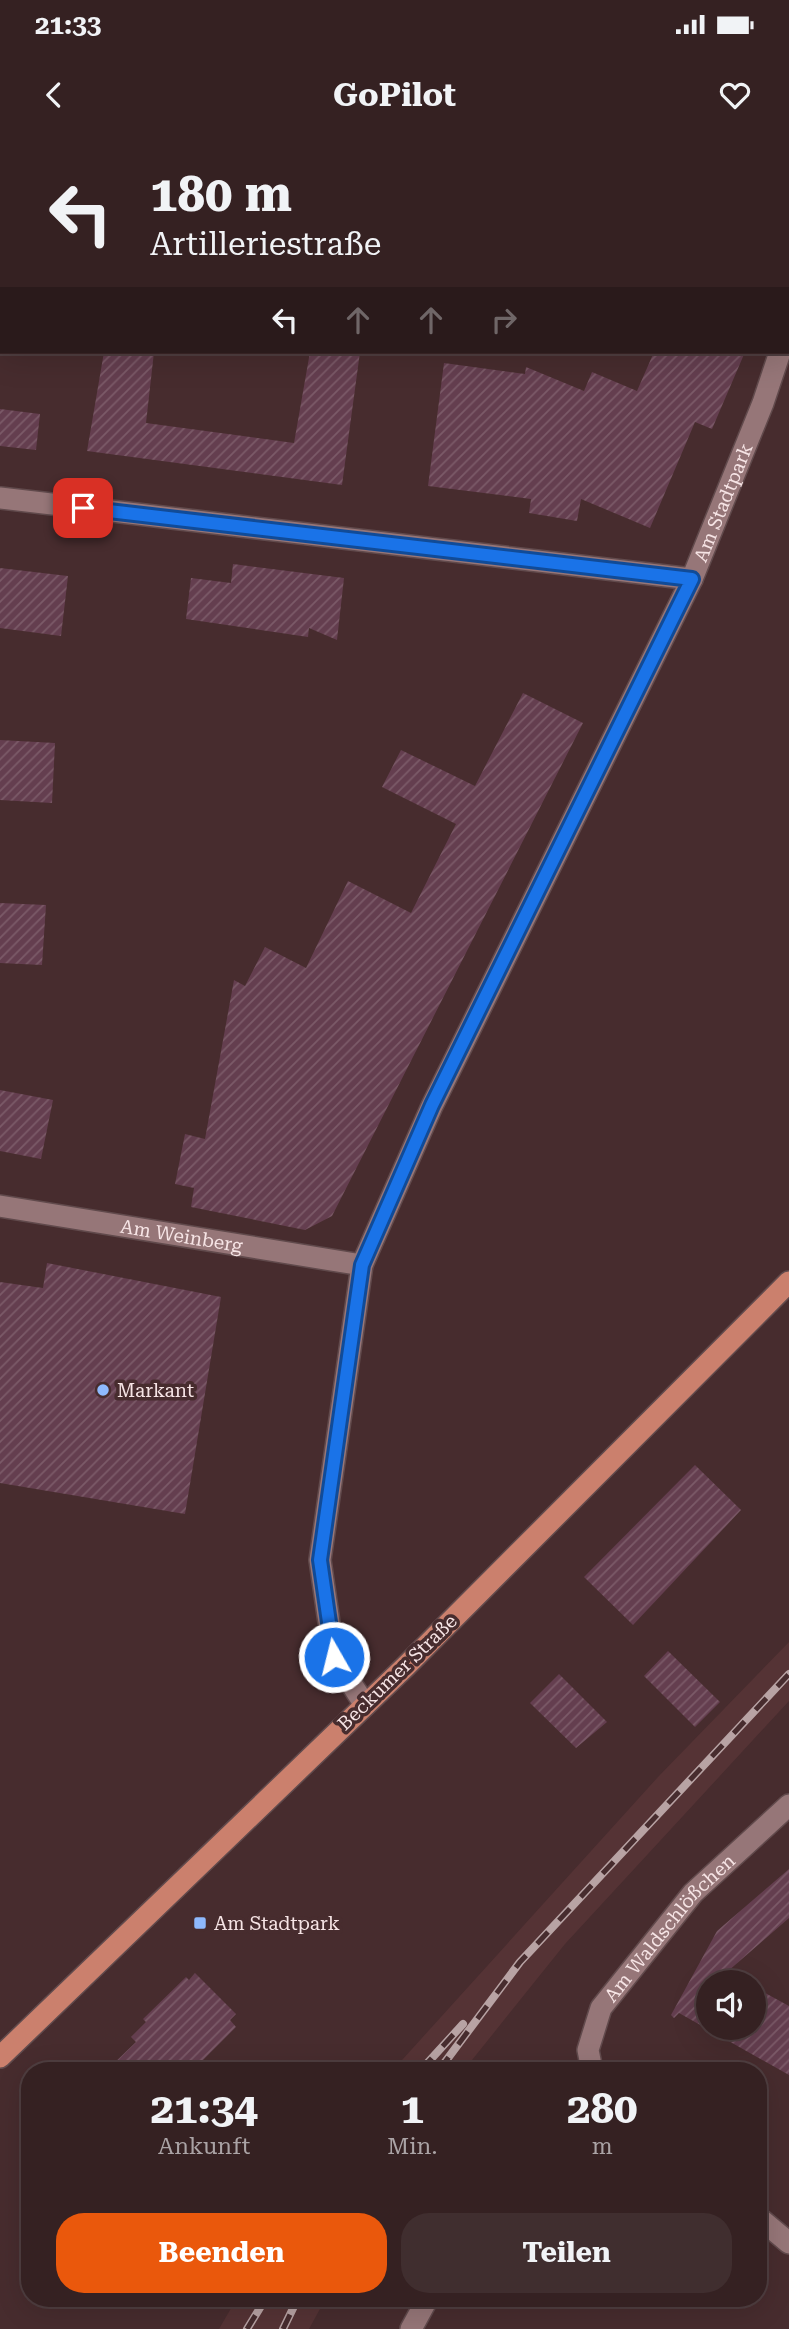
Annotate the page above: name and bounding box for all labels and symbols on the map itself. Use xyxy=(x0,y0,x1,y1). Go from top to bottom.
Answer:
street label: Am Stadtpark xyxy=(689,440,758,565)
pin xyxy=(53,478,113,538)
street label: Am Weinberg xyxy=(119,1215,244,1257)
place label: Markant xyxy=(117,1379,194,1402)
marker: Markant xyxy=(95,1382,111,1398)
street label: Beckumer Straße xyxy=(333,1610,462,1735)
position arrow xyxy=(297,1620,371,1694)
street label: Am Waldschlößchen xyxy=(599,1849,740,2007)
place label: Am Stadtpark xyxy=(214,1912,340,1935)
marker: Am Stadtpark xyxy=(192,1915,208,1931)

